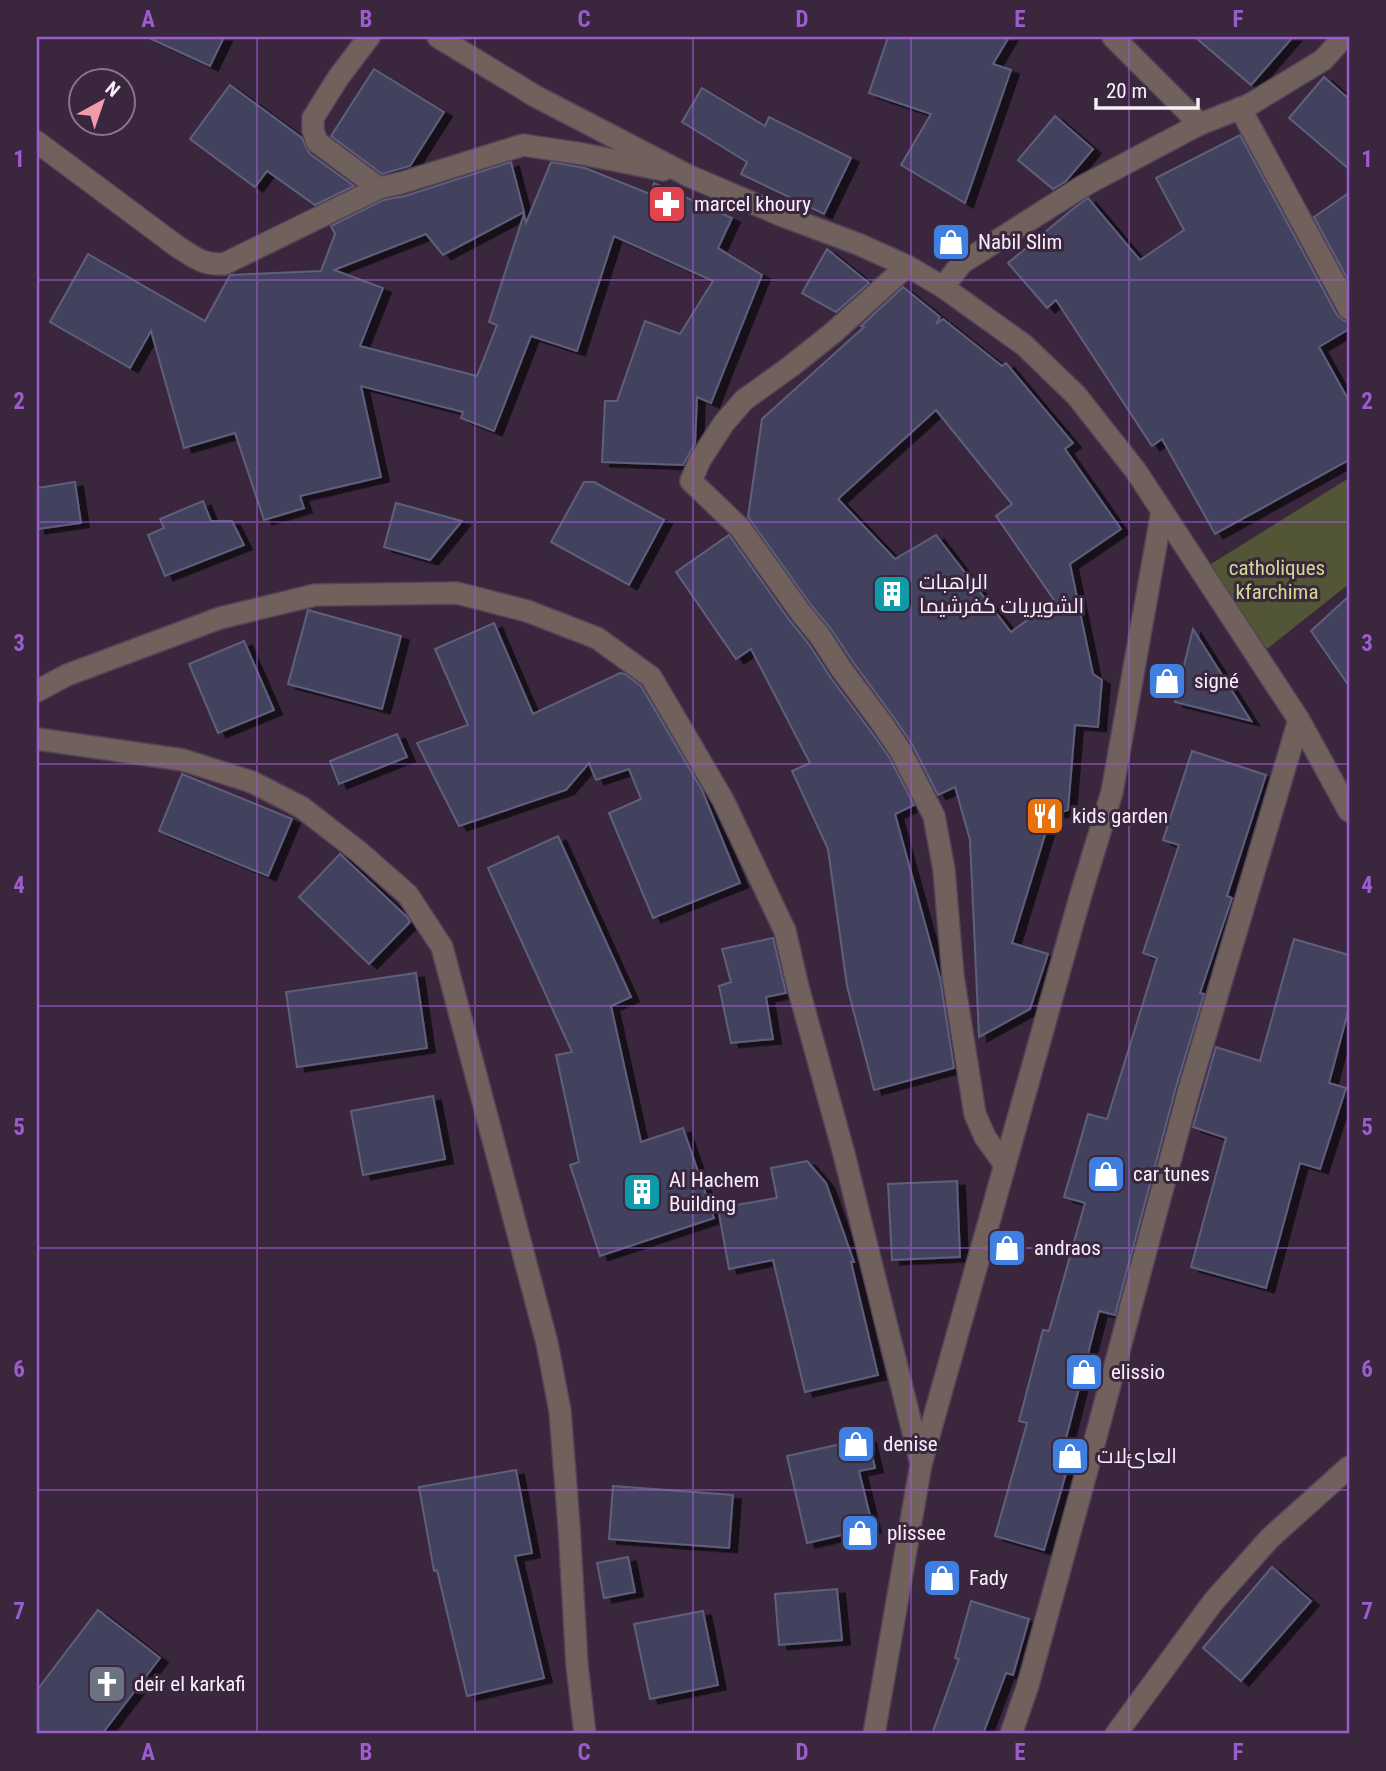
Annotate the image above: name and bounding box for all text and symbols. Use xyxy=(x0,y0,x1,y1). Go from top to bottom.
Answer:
text: A xyxy=(141,6,155,33)
text: B xyxy=(360,6,372,33)
text: C xyxy=(577,6,591,33)
text: D xyxy=(796,6,809,33)
text: E xyxy=(1014,6,1026,33)
text: F xyxy=(1233,6,1244,33)
north arrow xyxy=(66,66,136,136)
scale bar xyxy=(1096,66,1197,110)
text: N xyxy=(101,77,124,102)
text: 20 m xyxy=(1106,79,1147,103)
text: 1 xyxy=(13,146,25,173)
text: 1 xyxy=(1361,146,1373,173)
pharmacy icon: marcel khoury xyxy=(646,183,688,225)
place label: marcel khoury xyxy=(694,192,811,216)
shop icon: Nabil Slim xyxy=(930,221,972,263)
place label: Nabil Slim xyxy=(978,230,1062,254)
text: 2 xyxy=(13,388,25,415)
text: 2 xyxy=(1361,388,1373,415)
park label: catholiques kfarchima xyxy=(1229,556,1325,604)
place label: الراهبات الشويريات كفرشيما xyxy=(919,570,1084,618)
building icon: الراهبات الشويريات كفرشيما xyxy=(871,573,913,615)
text: 3 xyxy=(13,630,25,657)
text: 3 xyxy=(1361,630,1373,657)
shop icon: signé xyxy=(1146,660,1188,702)
place label: signé xyxy=(1194,669,1239,693)
restaurant icon: kids garden xyxy=(1024,795,1066,837)
place label: kids garden xyxy=(1072,804,1168,828)
text: 4 xyxy=(13,872,25,899)
text: 4 xyxy=(1361,872,1373,899)
text: 5 xyxy=(13,1114,25,1141)
text: 5 xyxy=(1361,1114,1373,1141)
shop icon: car tunes xyxy=(1085,1153,1127,1195)
place label: car tunes xyxy=(1133,1162,1210,1186)
place label: Al Hachem Building xyxy=(669,1168,759,1216)
building icon: Al Hachem Building xyxy=(621,1171,663,1213)
shop icon: andraos xyxy=(986,1227,1028,1269)
place label: andraos xyxy=(1034,1236,1101,1260)
shop icon: elissio xyxy=(1063,1351,1105,1393)
text: 6 xyxy=(13,1356,25,1383)
text: 6 xyxy=(1361,1356,1373,1383)
place label: elissio xyxy=(1111,1360,1165,1384)
shop icon: denise xyxy=(835,1423,877,1465)
place label: denise xyxy=(883,1432,938,1456)
shop icon: العائﻻت xyxy=(1049,1435,1091,1477)
place label: العائﻻت xyxy=(1097,1444,1177,1469)
shop icon: plissee xyxy=(839,1512,881,1554)
place label: plissee xyxy=(887,1521,946,1545)
shop icon: Fady xyxy=(921,1557,963,1599)
place label: Fady xyxy=(969,1566,1008,1590)
text: 7 xyxy=(13,1598,25,1625)
text: 7 xyxy=(1361,1598,1373,1625)
church icon: deir el karkafi xyxy=(86,1663,128,1705)
place label: deir el karkafi xyxy=(134,1672,246,1696)
text: A xyxy=(141,1739,155,1766)
text: B xyxy=(360,1739,372,1766)
text: C xyxy=(577,1739,591,1766)
text: D xyxy=(796,1739,809,1766)
text: E xyxy=(1014,1739,1026,1766)
text: F xyxy=(1233,1739,1244,1766)

